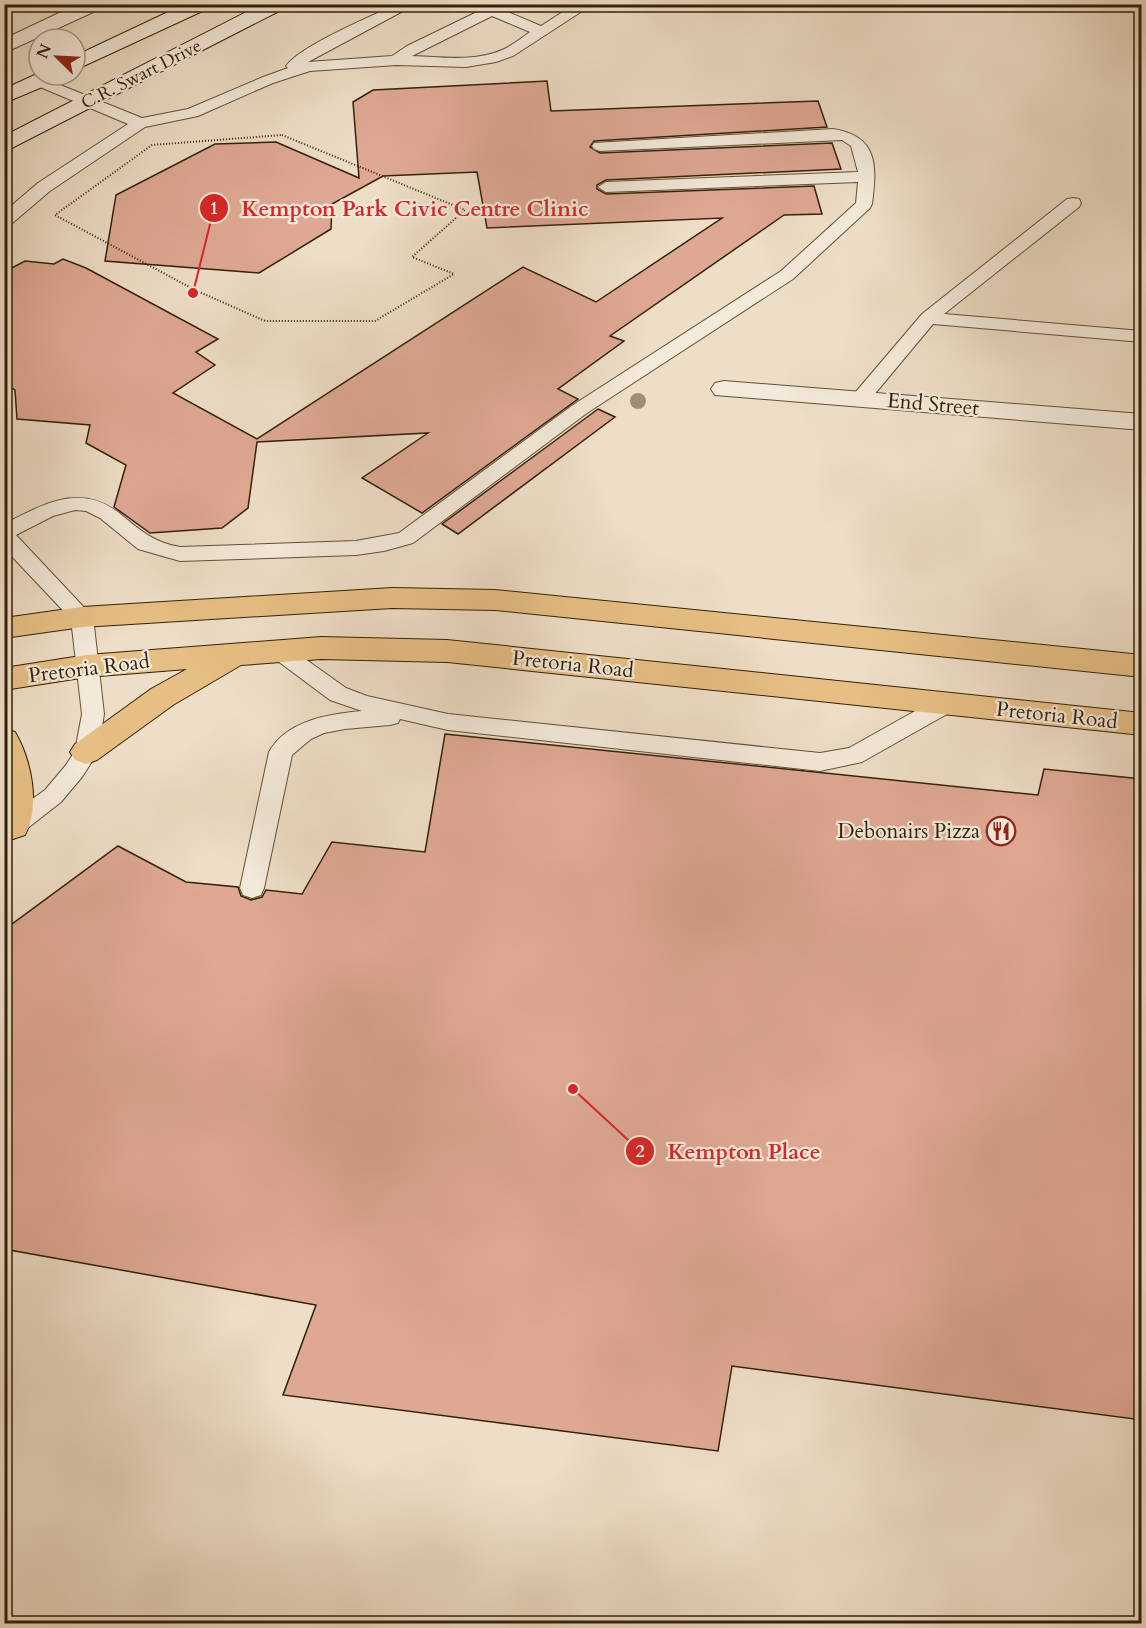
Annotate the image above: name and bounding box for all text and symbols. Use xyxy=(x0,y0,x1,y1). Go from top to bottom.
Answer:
north arrow xyxy=(27,27,87,87)
street label: C.R. Swart Drive xyxy=(77,33,206,116)
text: N xyxy=(31,40,57,62)
callout: Kempton Park Civic Centre Clinic xyxy=(199,188,600,228)
text: Kempton Park Civic Centre Clinic xyxy=(241,194,589,224)
text: 1 xyxy=(209,196,219,221)
street label: End Street xyxy=(886,386,981,423)
street label: Pretoria Road xyxy=(511,644,635,685)
street label: Pretoria Road xyxy=(27,647,151,690)
street label: Pretoria Road xyxy=(995,695,1119,736)
restaurant icon: Debonairs Pizza xyxy=(985,815,1017,847)
place label: Debonairs Pizza xyxy=(837,817,980,846)
callout: Kempton Place xyxy=(625,1131,832,1171)
text: Kempton Place xyxy=(667,1137,821,1167)
text: 2 xyxy=(635,1139,645,1164)

